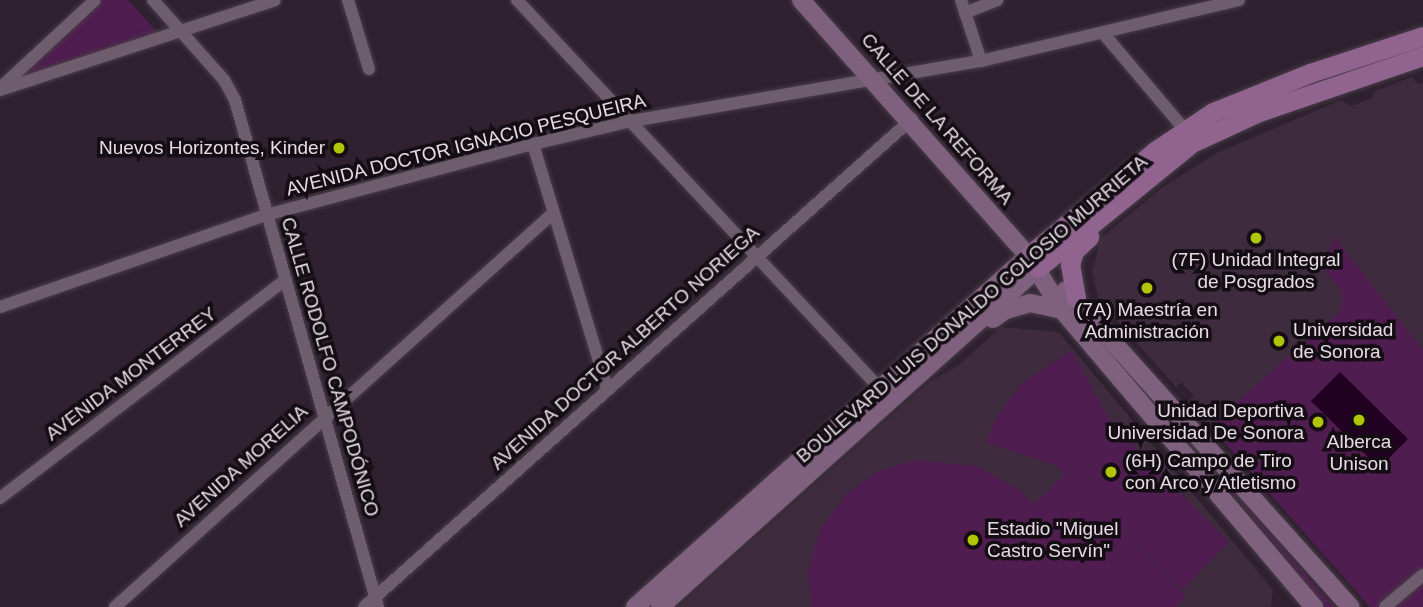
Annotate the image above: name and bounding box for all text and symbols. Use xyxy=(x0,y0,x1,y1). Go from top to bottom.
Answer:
street label: CALLE DE LA REFORMA xyxy=(856,28,1018,210)
street label: AVENIDA DOCTOR IGNACIO PESQUEIRA xyxy=(283,89,649,201)
place label: Nuevos Horizontes, Kinder xyxy=(99,137,325,159)
marker: Nuevos Horizontes, Kinder xyxy=(331,140,347,156)
street label: BOULEVARD LUIS DONALDO COLOSIO MURRIETA xyxy=(792,150,1152,468)
street label: CALLE RODOLFO CAMPODÓNICO xyxy=(276,215,384,519)
street label: AVENIDA DOCTOR ALBERTO NORIEGA xyxy=(485,221,765,475)
marker: (7F) Unidad Integral de Posgrados xyxy=(1248,230,1264,246)
place label: (7F) Unidad Integral de Posgrados xyxy=(1172,249,1340,293)
marker: (7A) Maestría en Administración xyxy=(1139,280,1155,296)
place label: (7A) Maestría en Administración xyxy=(1076,299,1218,343)
street label: AVENIDA MONTERREY xyxy=(41,302,221,446)
place label: Universidad de Sonora xyxy=(1293,319,1393,363)
marker: Universidad de Sonora xyxy=(1271,333,1287,349)
street label: AVENIDA MORELIA xyxy=(169,400,313,532)
place label: Unidad Deportiva Universidad De Sonora xyxy=(1108,400,1304,444)
marker: Alberca Unison xyxy=(1351,412,1367,428)
marker: Unidad Deportiva Universidad De Sonora xyxy=(1310,414,1326,430)
place label: Alberca Unison xyxy=(1327,431,1391,475)
place label: (6H) Campo de Tiro con Arco y Atletismo xyxy=(1125,450,1298,494)
marker: (6H) Campo de Tiro con Arco y Atletismo xyxy=(1103,464,1119,480)
place label: Estadio "Miguel Castro Servín" xyxy=(987,518,1118,562)
marker: Estadio "Miguel Castro Servín" xyxy=(965,532,981,548)

